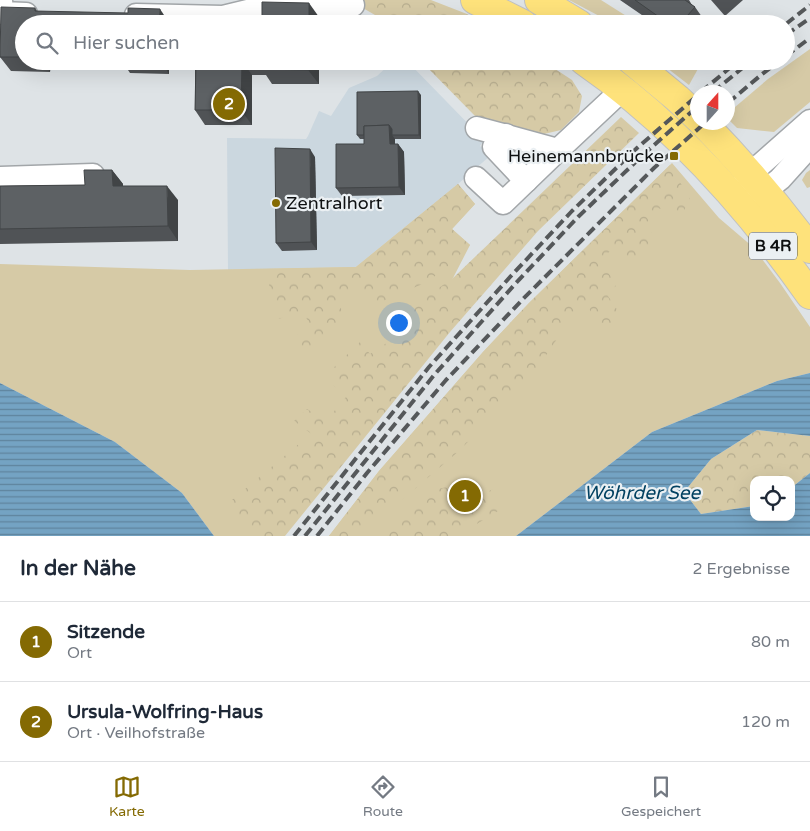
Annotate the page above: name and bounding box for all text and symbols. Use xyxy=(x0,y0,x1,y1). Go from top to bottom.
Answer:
search box xyxy=(15,15,795,70)
icon: search xyxy=(33,29,61,57)
text: Hier suchen xyxy=(73,32,180,54)
pin: 2 xyxy=(213,85,245,123)
north arrow xyxy=(690,85,735,130)
place label: Heinemannbrücke xyxy=(508,145,664,167)
marker: Heinemannbrücke xyxy=(668,150,680,162)
place label: Zentralhort xyxy=(286,192,383,214)
marker: Zentralhort xyxy=(270,197,282,209)
road number: B 4R xyxy=(749,232,797,260)
your location xyxy=(386,310,412,336)
map controls xyxy=(750,476,795,521)
button: locate xyxy=(750,476,795,521)
pin: 1 xyxy=(449,477,481,515)
water label: Wöhrder See xyxy=(584,482,702,504)
text: In der Nähe xyxy=(20,556,136,581)
text: 2 Ergebnisse xyxy=(692,559,790,579)
text: Sitzende xyxy=(67,621,145,643)
text: 1 xyxy=(31,632,41,652)
text: 80 m xyxy=(751,632,790,652)
text: Ort xyxy=(67,643,92,663)
text: Ursula-Wolfring-Haus xyxy=(67,701,263,723)
text: 2 xyxy=(31,712,41,732)
text: 120 m xyxy=(741,712,790,732)
text: Ort · Veilhofstraße xyxy=(67,723,205,743)
tab: Karte xyxy=(109,773,145,820)
tab: Route xyxy=(363,773,403,820)
tab: Gespeichert xyxy=(621,773,701,820)

